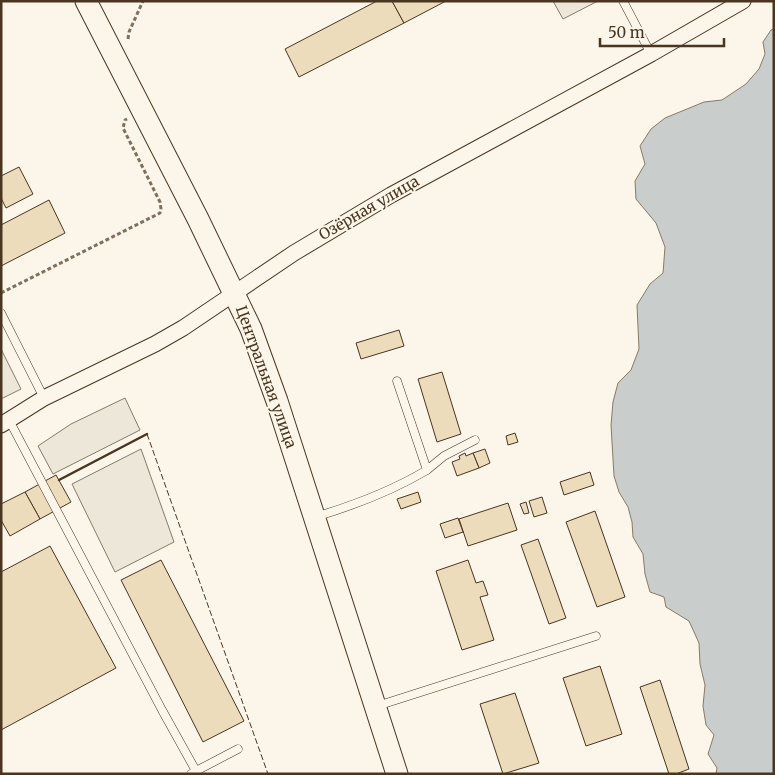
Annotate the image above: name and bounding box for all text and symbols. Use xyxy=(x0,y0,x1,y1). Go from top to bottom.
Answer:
scale bar xyxy=(600,15,724,47)
text: 50 m xyxy=(608,23,645,42)
street label: Озёрная улица xyxy=(315,171,422,244)
street label: Центральная улица xyxy=(232,303,301,451)

